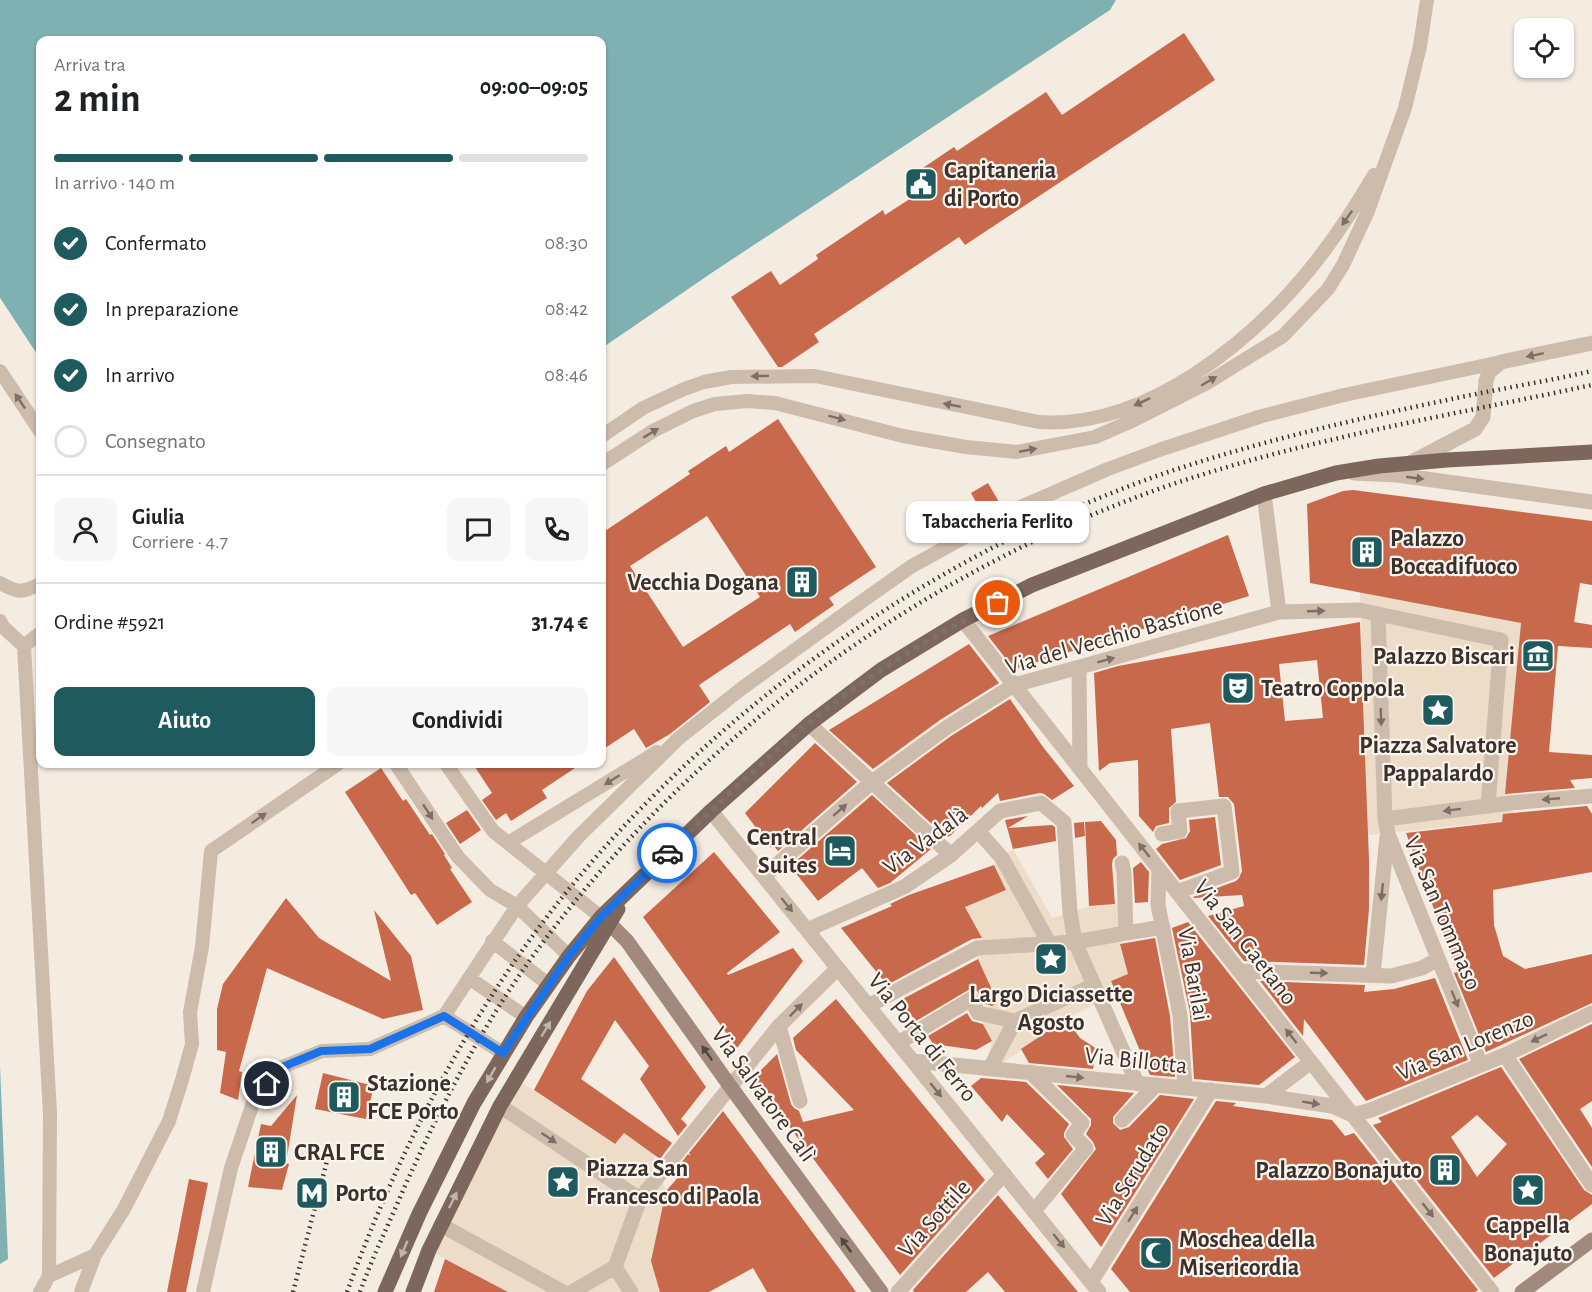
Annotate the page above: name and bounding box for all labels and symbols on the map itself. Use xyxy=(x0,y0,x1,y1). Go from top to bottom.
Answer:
place label: Capitaneria di Porto xyxy=(944,159,1056,211)
public building icon: Capitaneria di Porto xyxy=(903,166,939,202)
one-way arrow xyxy=(1341,210,1353,226)
one-way arrow xyxy=(1525,351,1544,360)
one-way arrow xyxy=(751,371,770,381)
one-way arrow xyxy=(1201,376,1218,386)
one-way arrow xyxy=(14,393,26,409)
one-way arrow xyxy=(1134,397,1151,406)
one-way arrow xyxy=(942,400,961,409)
one-way arrow xyxy=(828,414,846,424)
one-way arrow xyxy=(643,427,659,438)
one-way arrow xyxy=(1019,445,1038,454)
one-way arrow xyxy=(1406,473,1425,482)
callout: Tabaccheria Ferlito xyxy=(906,501,1090,543)
place label: Palazzo Boccadifuoco xyxy=(1390,527,1518,579)
building icon: Palazzo Boccadifuoco xyxy=(1349,534,1385,570)
building icon: Vecchia Dogana xyxy=(784,564,820,600)
place label: Vecchia Dogana xyxy=(627,571,779,595)
pin xyxy=(972,577,1023,628)
street label: Via del Vecchio Bastione xyxy=(1003,594,1226,680)
one-way arrow xyxy=(1306,607,1325,616)
museum icon: Palazzo Biscari xyxy=(1520,638,1556,674)
place label: Palazzo Biscari xyxy=(1373,645,1515,669)
one-way arrow xyxy=(1097,655,1115,664)
theatre icon: Teatro Coppola xyxy=(1220,670,1256,706)
place label: Teatro Coppola xyxy=(1261,677,1405,701)
place icon: Piazza Salvatore Pappalardo xyxy=(1420,692,1456,728)
one-way arrow xyxy=(1377,707,1386,726)
place label: Piazza Salvatore Pappalardo xyxy=(1359,734,1517,786)
one-way arrow xyxy=(604,774,620,785)
one-way arrow xyxy=(1541,794,1560,804)
street label: Via Vadalà xyxy=(879,802,972,879)
one-way arrow xyxy=(832,803,847,817)
one-way arrow xyxy=(422,804,433,820)
one-way arrow xyxy=(1442,806,1461,815)
one-way arrow xyxy=(250,812,266,824)
courier xyxy=(637,823,697,883)
place label: Central Suites xyxy=(747,826,817,878)
hotel icon: Central Suites xyxy=(822,833,858,869)
street label: Via San Tommaso xyxy=(1399,833,1485,994)
one-way arrow xyxy=(1138,843,1151,858)
street label: Via San Gaetano xyxy=(1189,876,1301,1010)
one-way arrow xyxy=(1377,883,1386,902)
one-way arrow xyxy=(781,898,793,913)
street label: Via Barilai xyxy=(1173,926,1213,1023)
place icon: Largo Diciassette Agosto xyxy=(1033,941,1069,977)
street label: Via Porta di Ferro xyxy=(863,969,981,1107)
one-way arrow xyxy=(1309,969,1328,978)
place label: Largo Diciassette Agosto xyxy=(969,983,1133,1035)
one-way arrow xyxy=(1451,990,1460,1008)
one-way arrow xyxy=(788,1003,803,1017)
street label: Via San Lorenzo xyxy=(1393,1006,1537,1086)
one-way arrow xyxy=(541,1021,552,1037)
street label: Via Salvatore Calì xyxy=(706,1023,820,1167)
one-way arrow xyxy=(1284,1028,1297,1044)
one-way arrow xyxy=(1531,1033,1548,1043)
street label: Via Billotta xyxy=(1083,1044,1188,1078)
one-way arrow xyxy=(701,1046,713,1062)
pin xyxy=(241,1058,292,1109)
one-way arrow xyxy=(485,1067,496,1083)
place label: Stazione FCE Porto xyxy=(367,1072,459,1124)
one-way arrow xyxy=(1066,1072,1085,1081)
building icon: Stazione FCE Porto xyxy=(326,1079,362,1115)
one-way arrow xyxy=(930,1082,943,1098)
one-way arrow xyxy=(1301,1098,1320,1107)
street label: Via Scrudato xyxy=(1092,1119,1174,1230)
one-way arrow xyxy=(541,1133,557,1144)
building icon: CRAL FCE xyxy=(253,1134,289,1170)
place label: CRAL FCE xyxy=(294,1141,385,1165)
building icon: Palazzo Bonajuto xyxy=(1427,1152,1463,1188)
place label: Piazza San Francesco di Paola xyxy=(586,1157,760,1209)
place label: Palazzo Bonajuto xyxy=(1255,1159,1422,1183)
place icon: Piazza San Francesco di Paola xyxy=(545,1164,581,1200)
place icon: Cappella Bonajuto xyxy=(1510,1172,1546,1208)
metro station icon: Porto xyxy=(294,1175,330,1211)
street label: Via Sottile xyxy=(894,1175,975,1262)
place label: Porto xyxy=(335,1182,388,1206)
one-way arrow xyxy=(449,1192,458,1209)
one-way arrow xyxy=(1422,1203,1434,1218)
one-way arrow xyxy=(1128,1206,1139,1222)
place label: Cappella Bonajuto xyxy=(1484,1214,1573,1266)
place label: Moschea della Misericordia xyxy=(1179,1228,1315,1280)
one-way arrow xyxy=(1052,1234,1064,1249)
mosque icon: Moschea della Misericordia xyxy=(1138,1235,1174,1271)
one-way arrow xyxy=(841,1237,853,1252)
one-way arrow xyxy=(398,1240,408,1258)

